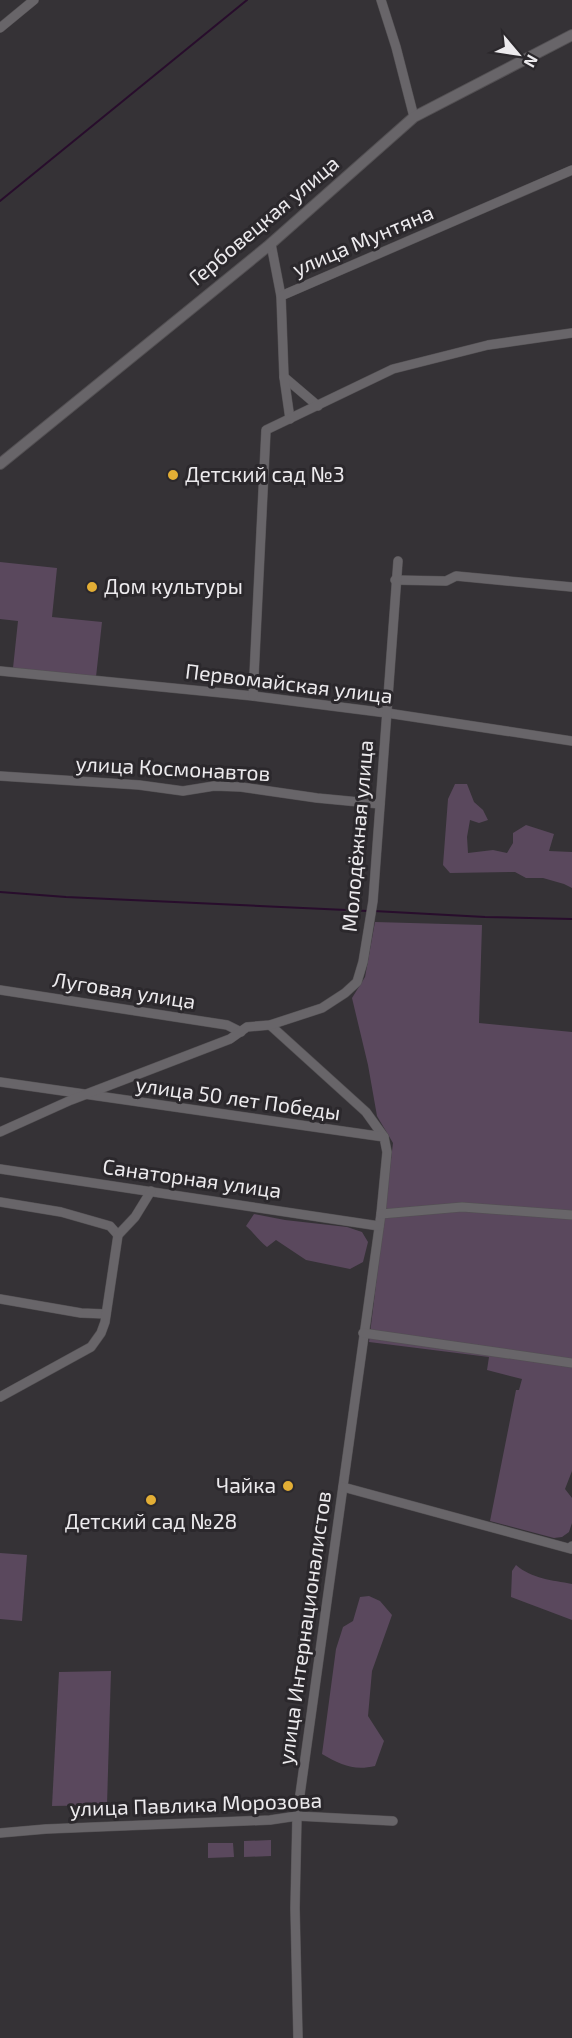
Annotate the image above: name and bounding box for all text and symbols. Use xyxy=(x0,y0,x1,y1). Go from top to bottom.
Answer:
north arrow xyxy=(488,24,548,84)
text: N xyxy=(520,52,543,71)
street label: Гербовецкая улица xyxy=(183,150,344,291)
street label: улица Мунтяна xyxy=(288,199,437,281)
place label: Детский сад №3 xyxy=(185,461,345,486)
marker: Детский сад №3 xyxy=(166,468,180,482)
place label: Дом культуры xyxy=(104,573,243,599)
marker: Дом культуры xyxy=(85,580,99,594)
street label: Первомайская улица xyxy=(184,657,394,709)
street label: Молодёжная улица xyxy=(336,739,378,933)
street label: улица Космонавтов xyxy=(75,750,271,786)
street label: Луговая улица xyxy=(51,966,197,1014)
street label: улица 50 лет Победы xyxy=(134,1071,342,1125)
street label: Санаторная улица xyxy=(101,1153,283,1203)
place label: Чайка xyxy=(216,1472,276,1497)
marker: Чайка xyxy=(281,1479,295,1493)
street label: улица Интернационалистов xyxy=(272,1489,336,1767)
marker: Детский сад №28 xyxy=(144,1493,158,1507)
place label: Детский сад №28 xyxy=(65,1508,237,1533)
street label: улица Павлика Морозова xyxy=(69,1787,323,1821)

